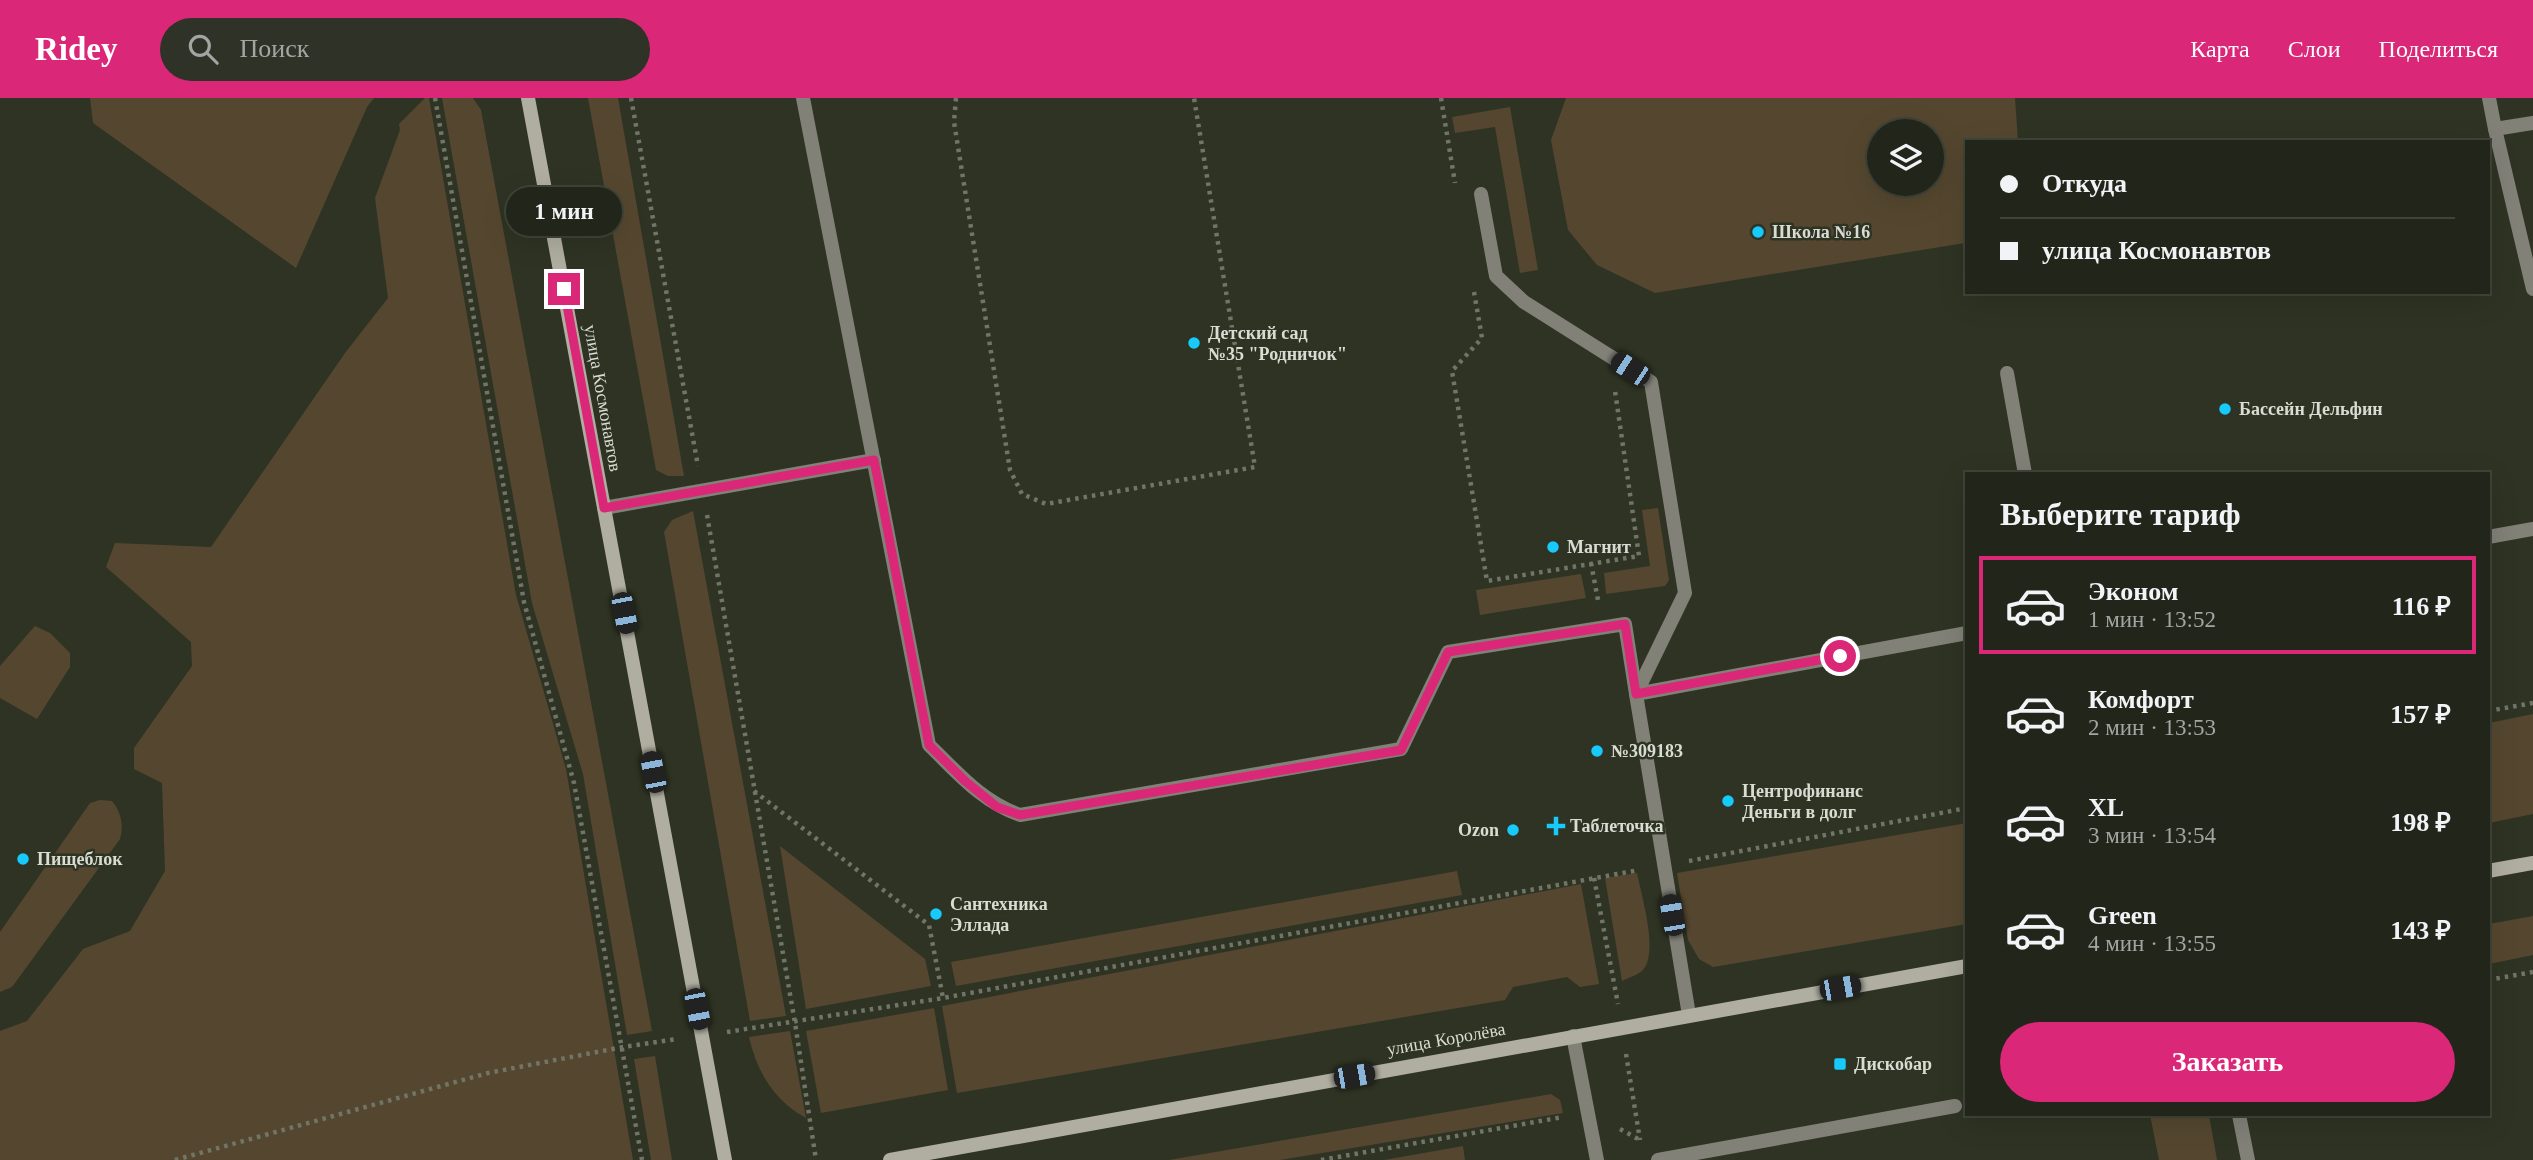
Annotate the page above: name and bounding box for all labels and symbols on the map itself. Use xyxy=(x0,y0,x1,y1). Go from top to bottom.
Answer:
callout: 1 мин xyxy=(506,188,622,236)
place label: Школа №16 xyxy=(1772,222,1870,242)
marker: Школа №16 xyxy=(1750,224,1766,240)
route end xyxy=(548,273,580,305)
street label: улица Космонавтов xyxy=(580,323,626,473)
place label: Детский сад №35 "Родничок" xyxy=(1208,323,1347,364)
marker: Детский сад №35 "Родничок" xyxy=(1186,335,1202,351)
car xyxy=(1607,349,1654,389)
place label: Бассейн Дельфин xyxy=(2239,399,2383,419)
marker: Бассейн Дельфин xyxy=(2217,401,2233,417)
place label: Магнит xyxy=(1567,537,1631,557)
marker: Магнит xyxy=(1545,539,1561,555)
car xyxy=(610,590,639,636)
route start xyxy=(1824,640,1856,672)
place label: №309183 xyxy=(1611,741,1683,761)
marker: №309183 xyxy=(1589,743,1605,759)
car xyxy=(639,749,668,795)
place label: Центрофинанс Деньги в долг xyxy=(1742,781,1863,822)
marker: Центрофинанс Деньги в долг xyxy=(1720,793,1736,809)
place label: Таблеточка xyxy=(1570,816,1664,836)
marker: Таблеточка xyxy=(1548,818,1564,834)
place label: Ozon xyxy=(1458,820,1499,840)
marker: Ozon xyxy=(1505,822,1521,838)
place label: Пищеблок xyxy=(37,849,123,869)
marker: Пищеблок xyxy=(15,851,31,867)
car xyxy=(1659,892,1686,938)
place label: Сантехника Эллада xyxy=(950,894,1048,935)
marker: Сантехника Эллада xyxy=(928,906,944,922)
car xyxy=(1818,974,1863,1002)
car xyxy=(683,986,712,1032)
street label: улица Королёва xyxy=(1385,1019,1507,1059)
place label: Дискобар xyxy=(1854,1054,1932,1074)
marker: Дискобар xyxy=(1832,1056,1848,1072)
car xyxy=(1332,1062,1377,1090)

